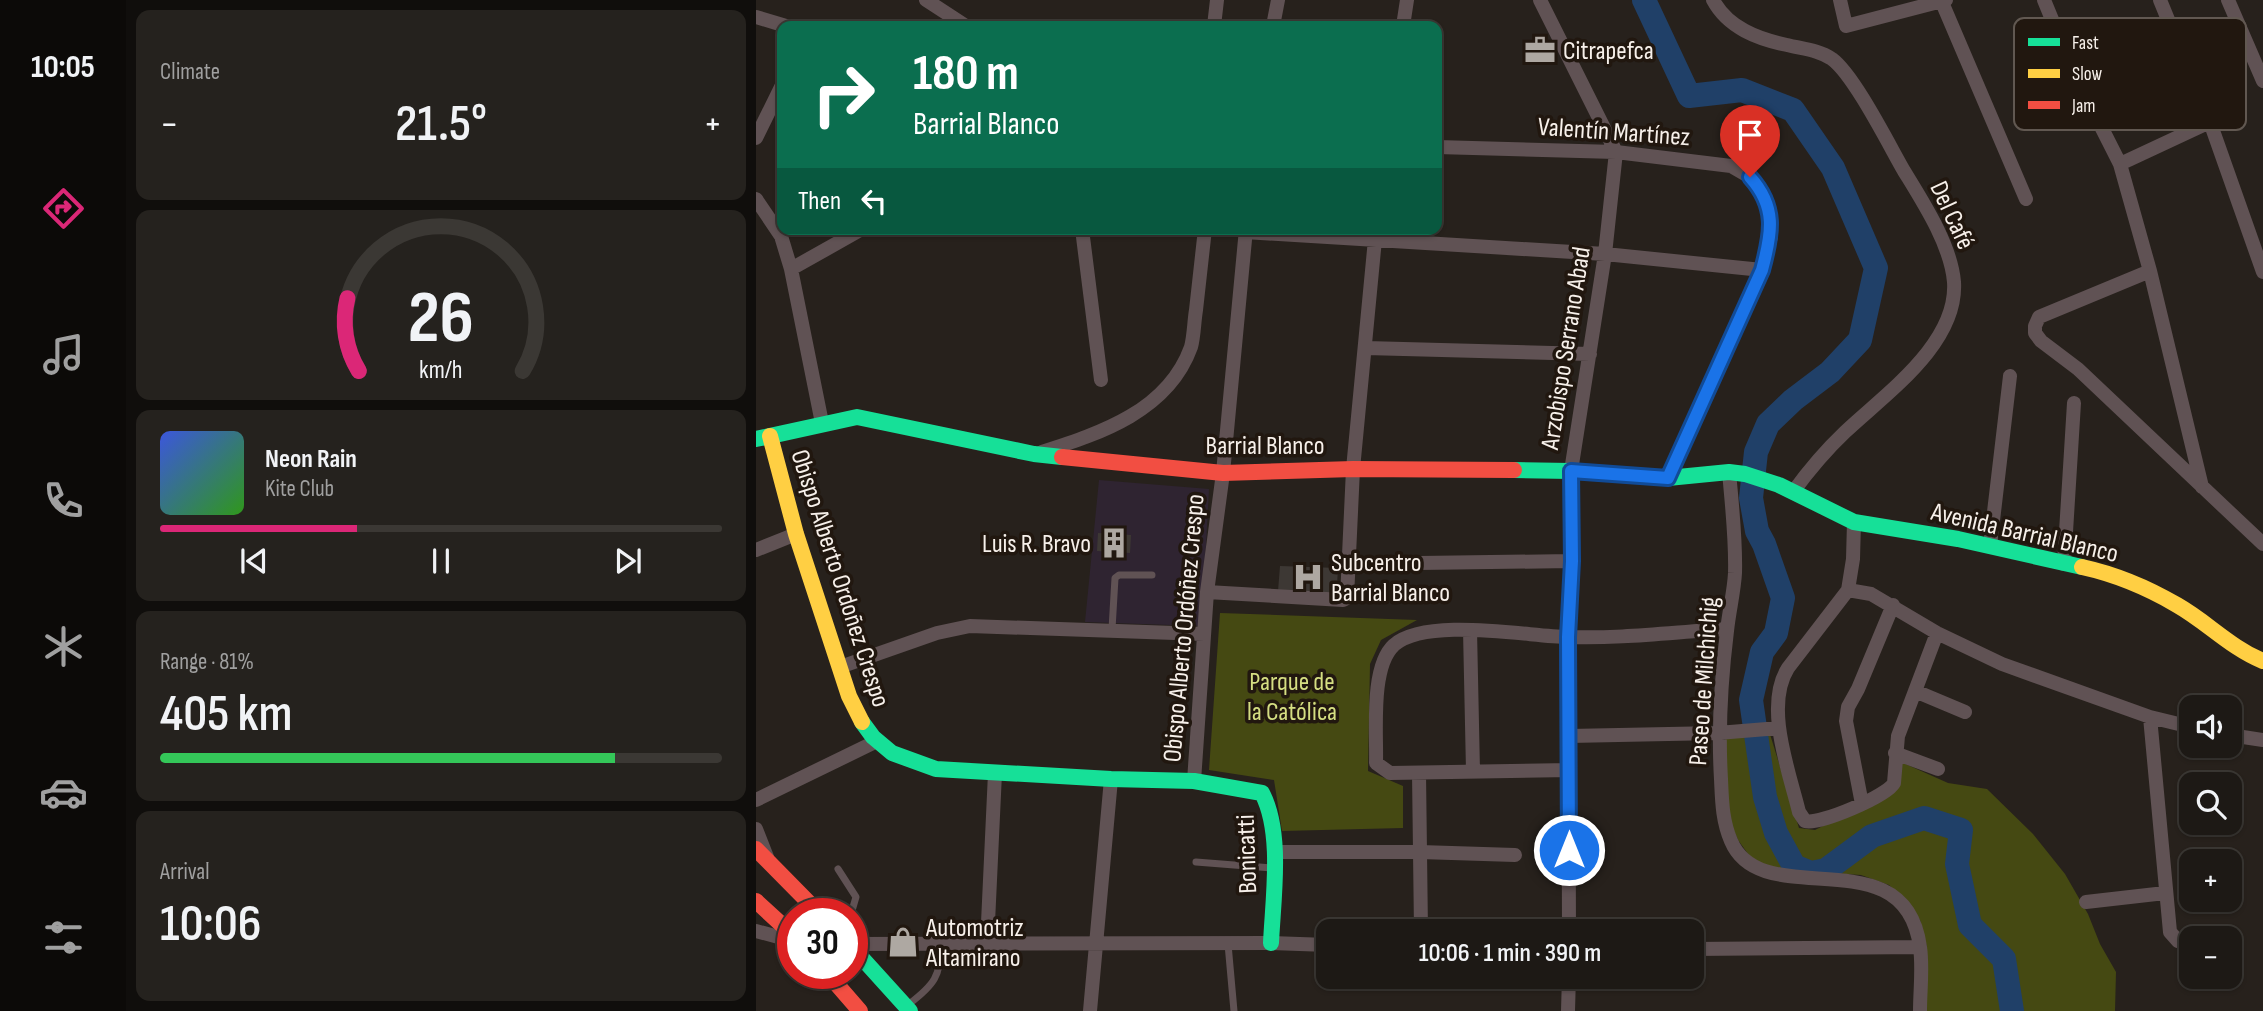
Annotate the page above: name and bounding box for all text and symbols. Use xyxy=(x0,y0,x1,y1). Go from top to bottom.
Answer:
legend xyxy=(2014,18,2246,130)
text: Fast xyxy=(2072,32,2099,55)
office icon: Citrapefca xyxy=(1523,33,1557,67)
place label: Citrapefca xyxy=(1563,36,1654,67)
text: 180 m xyxy=(913,45,1019,104)
text: 10:05 xyxy=(31,48,95,87)
icon: right xyxy=(798,49,889,140)
text: Climate xyxy=(160,58,220,86)
text: Slow xyxy=(2072,63,2102,86)
text: 21.5° xyxy=(395,93,487,156)
text: Jam xyxy=(2071,95,2095,118)
text: − xyxy=(160,102,179,147)
text: + xyxy=(703,102,722,147)
text: Barrial Blanco xyxy=(913,105,1060,144)
pin xyxy=(1720,105,1780,177)
street label: Valentín Martínez xyxy=(1537,112,1691,153)
icon: arrive xyxy=(1731,116,1769,154)
street label: Del Café xyxy=(1922,177,1981,255)
icon: left xyxy=(855,182,893,220)
icon: directions xyxy=(39,184,88,233)
text: Then xyxy=(798,186,841,217)
street label: Arzobispo Serrano Abad xyxy=(1535,245,1598,453)
text: 26 xyxy=(408,276,474,364)
icon: music xyxy=(39,330,88,379)
text: km/h xyxy=(419,355,463,386)
street label: Barrial Blanco xyxy=(1205,431,1325,462)
text: Neon Rain xyxy=(265,444,357,475)
street label: Obispo Alberto Ordoñez Crespo xyxy=(783,446,896,711)
text: Kite Club xyxy=(265,475,334,503)
icon: phone xyxy=(39,476,88,525)
street label: Obispo Alberto Ordóñez Crespo xyxy=(1157,493,1212,763)
street label: Avenida Barrial Blanco xyxy=(1927,497,2121,570)
building icon: Luis R. Bravo xyxy=(1097,526,1131,560)
place label: Luis R. Bravo xyxy=(982,529,1091,560)
icon: previous xyxy=(235,542,273,580)
icon: pause xyxy=(422,542,460,580)
icon: next xyxy=(609,542,647,580)
place label: Subcentro Barrial Blanco xyxy=(1331,548,1450,609)
hospital icon: Subcentro Barrial Blanco xyxy=(1291,560,1325,594)
street label: Paseo de Milchichig xyxy=(1683,596,1726,766)
icon: climate xyxy=(39,622,88,671)
text: Range · 81% xyxy=(160,648,254,676)
park label: Parque de la Católica xyxy=(1247,667,1337,728)
text: 405 km xyxy=(160,683,293,746)
map controls xyxy=(2179,695,2242,989)
button: sound xyxy=(2179,695,2242,758)
icon: car xyxy=(39,768,88,817)
button: search xyxy=(2179,772,2242,835)
position arrow xyxy=(1532,813,1606,887)
street label: Bonicatti xyxy=(1231,814,1264,894)
button: + xyxy=(2179,849,2242,912)
text: Arrival xyxy=(160,858,209,886)
text: 10:06 xyxy=(160,893,262,956)
speed limit sign: 30 xyxy=(777,898,868,989)
icon: filters xyxy=(39,913,88,962)
place label: Automotriz Altamirano xyxy=(925,913,1024,974)
shop icon: Automotriz Altamirano xyxy=(886,925,920,959)
button: − xyxy=(2179,926,2242,989)
text: 10:06 · 1 min · 390 m xyxy=(1419,938,1601,969)

